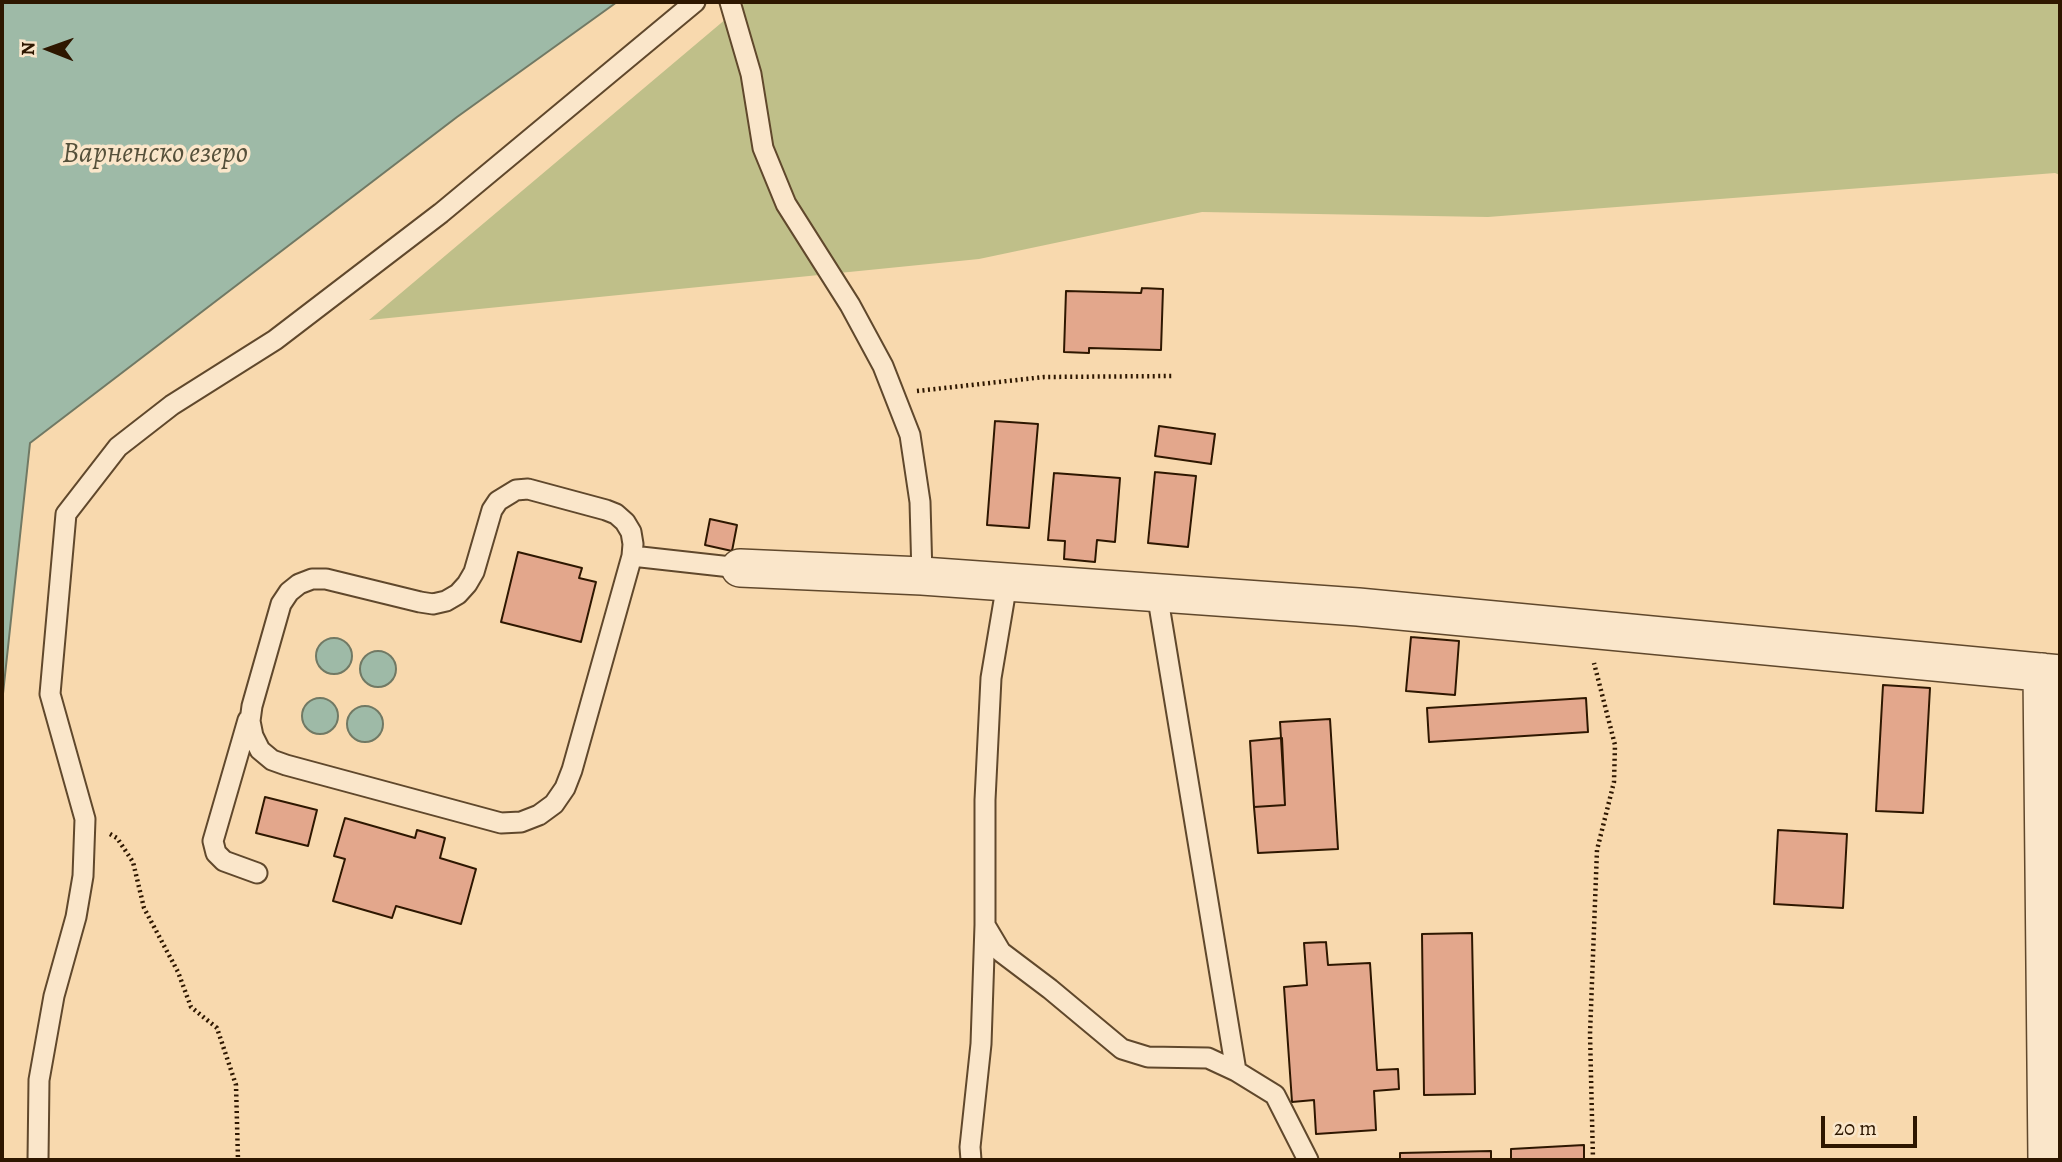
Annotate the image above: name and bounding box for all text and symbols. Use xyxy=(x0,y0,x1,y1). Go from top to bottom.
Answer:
north arrow xyxy=(14,14,84,84)
text: N xyxy=(15,41,41,56)
water label: Варненско езеро xyxy=(62,137,248,173)
scale bar xyxy=(1824,1102,1920,1146)
text: 20 m xyxy=(1834,1114,1877,1142)

